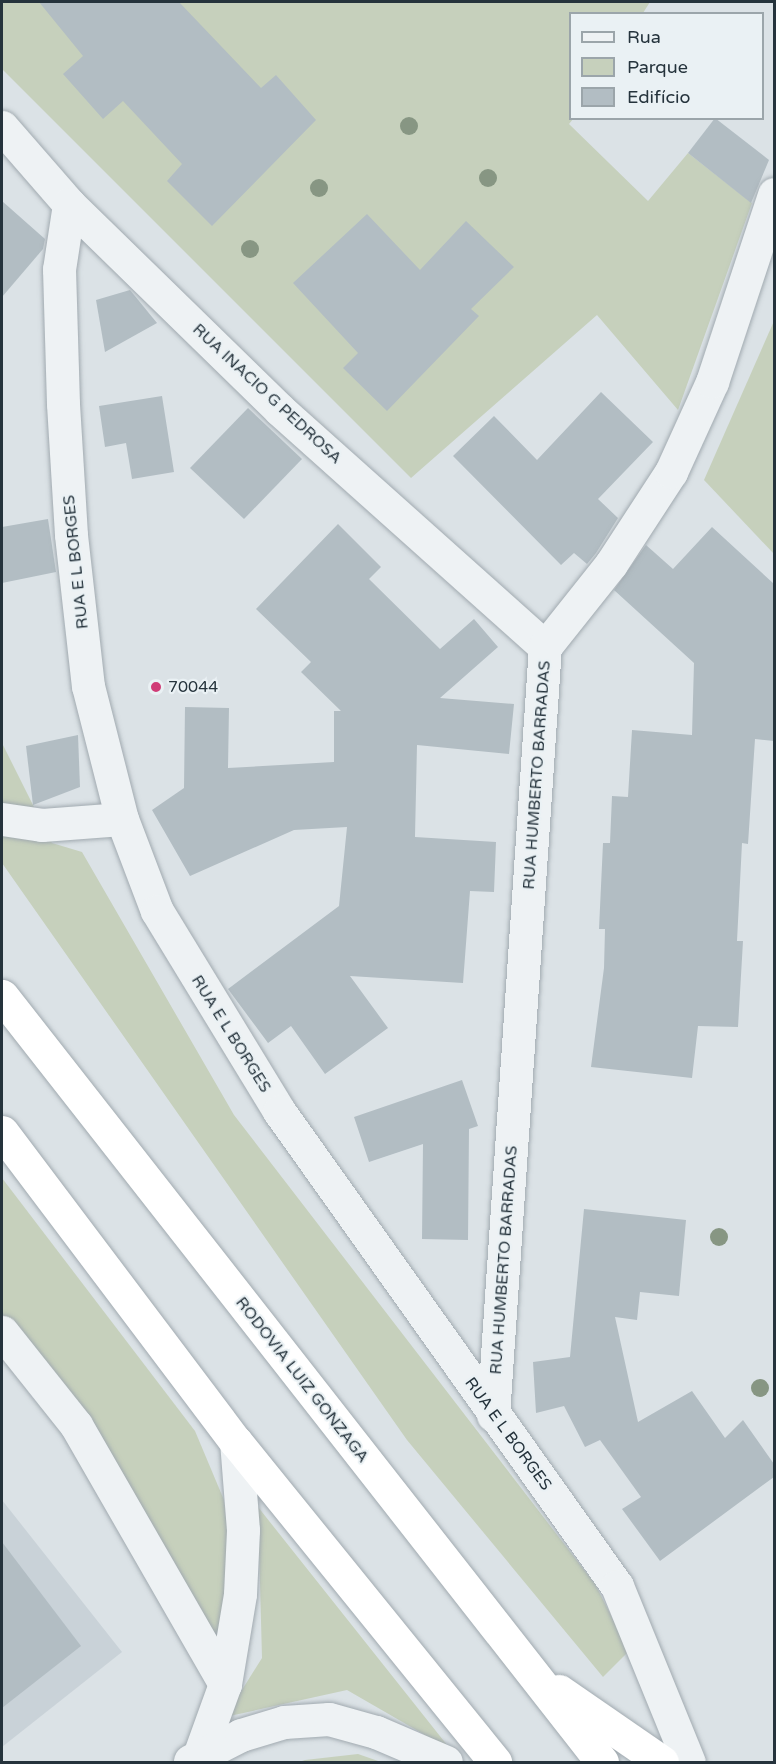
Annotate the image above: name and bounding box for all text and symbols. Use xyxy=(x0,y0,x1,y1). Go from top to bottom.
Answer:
legend xyxy=(569,12,764,120)
text: Rua xyxy=(627,26,661,48)
text: Parque xyxy=(627,56,688,78)
text: Edifício xyxy=(627,86,690,108)
street label: RUA INACIO G PEDROSA xyxy=(189,320,345,468)
street label: RUA E L BORGES xyxy=(59,494,93,630)
street label: RUA HUMBERTO BARRADAS xyxy=(519,660,555,890)
place label: 70044 xyxy=(168,677,218,697)
marker: 70044 xyxy=(149,680,163,694)
street label: RUA E L BORGES xyxy=(187,972,275,1096)
street label: RUA HUMBERTO BARRADAS xyxy=(486,1145,522,1375)
street label: RODOVIA LUIZ GONZAGA xyxy=(231,1293,373,1467)
street label: RUA E L BORGES xyxy=(461,1374,555,1494)

